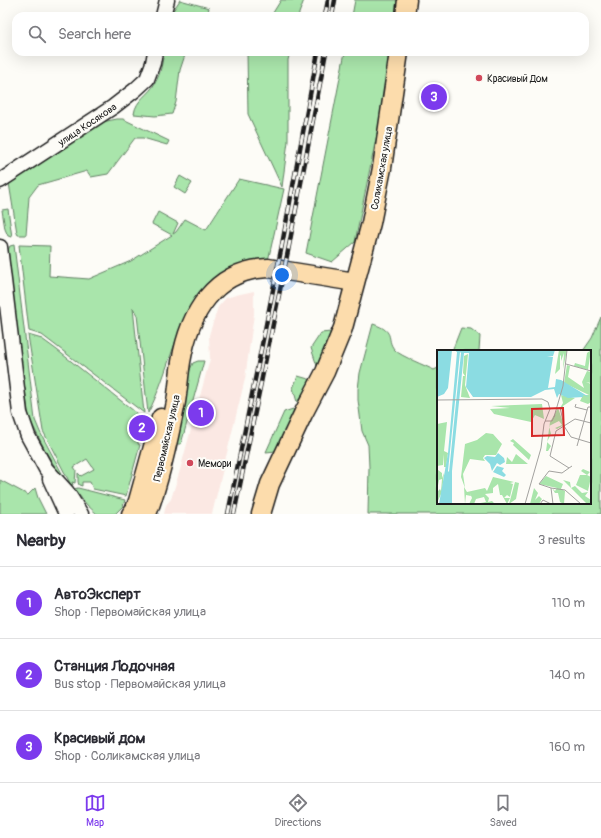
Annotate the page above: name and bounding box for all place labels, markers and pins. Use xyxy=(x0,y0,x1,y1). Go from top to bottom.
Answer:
marker: Красивый Дом xyxy=(474,73,484,83)
place label: Красивый Дом xyxy=(487,73,548,85)
pin: 3 xyxy=(421,82,447,112)
pin: 1 xyxy=(188,398,214,428)
pin: 2 xyxy=(129,413,155,443)
marker: Мемори xyxy=(185,458,195,468)
place label: Мемори xyxy=(198,458,232,470)

